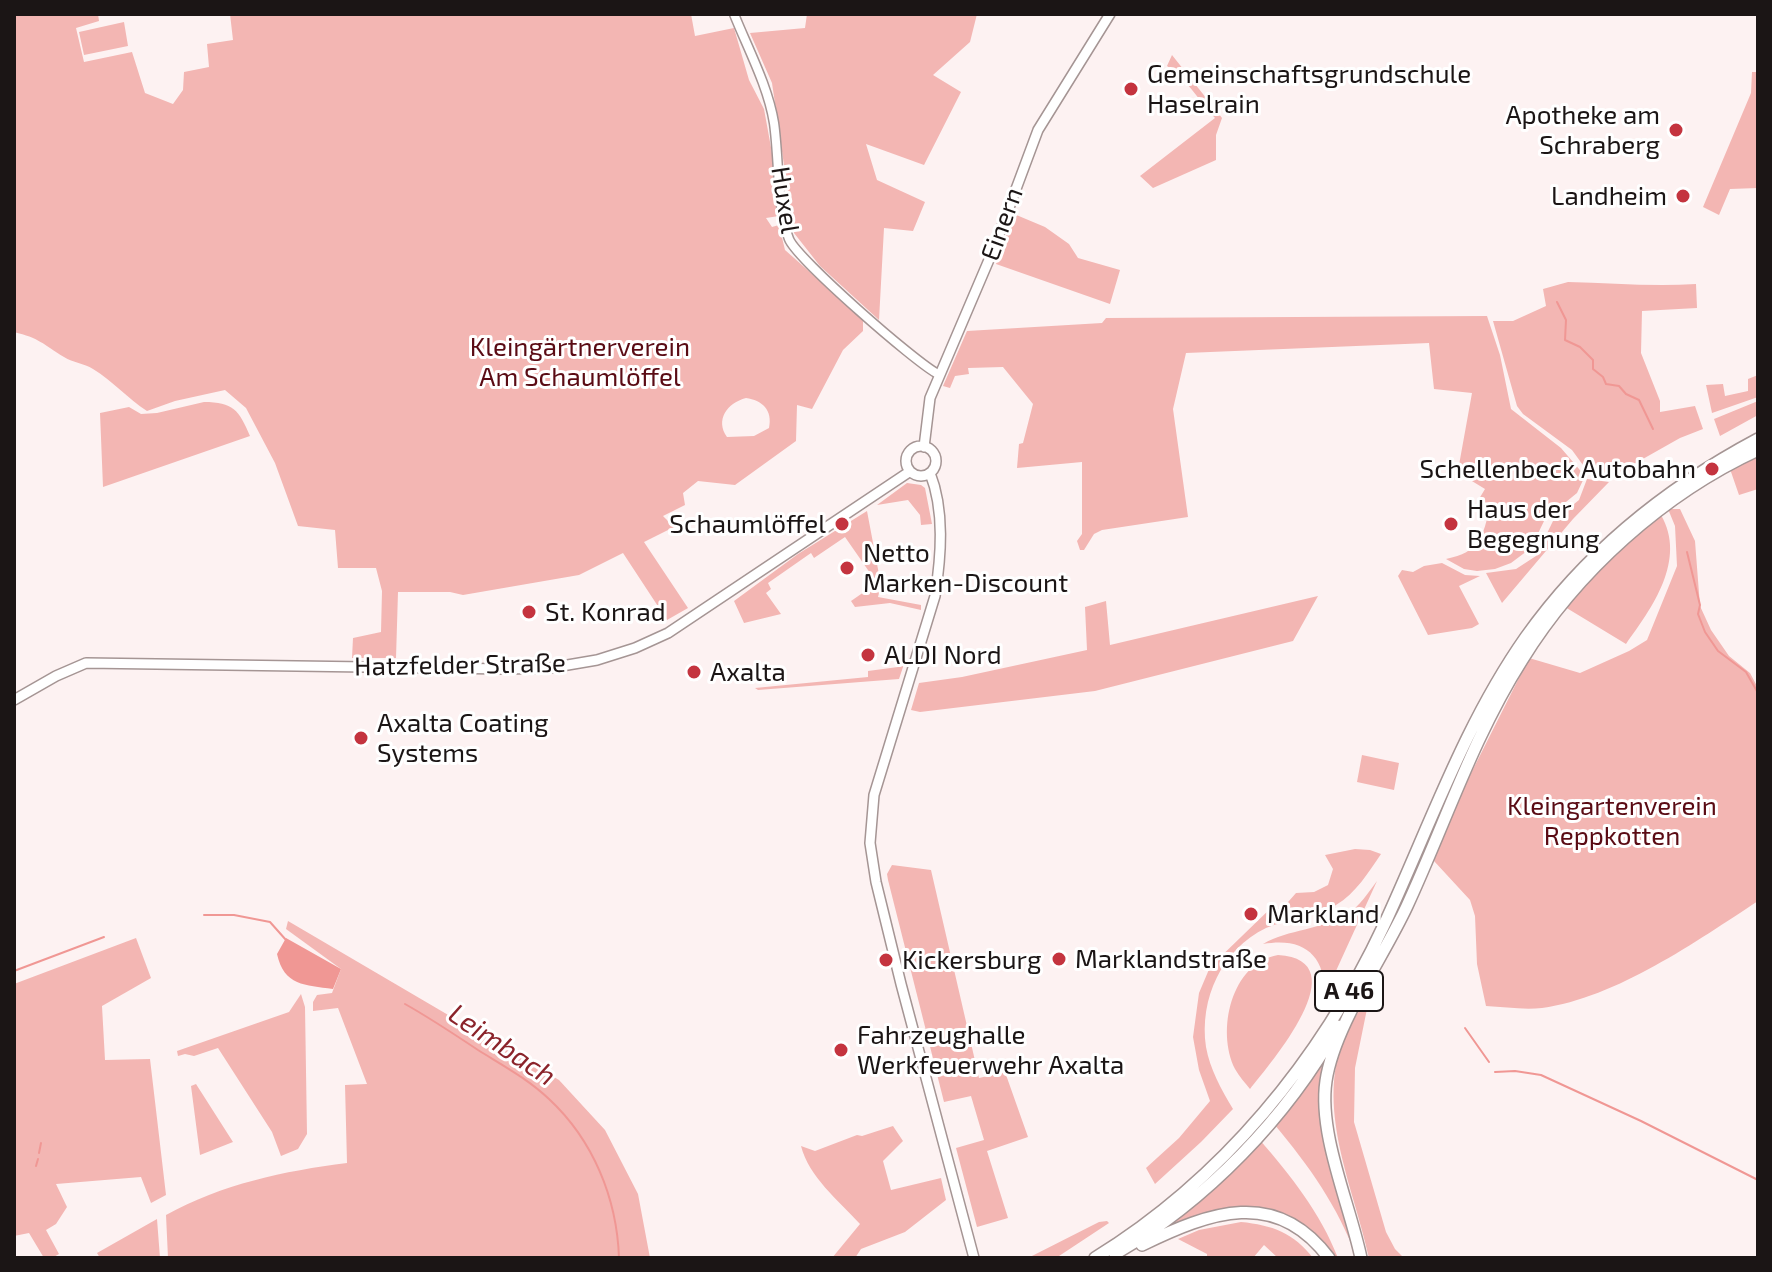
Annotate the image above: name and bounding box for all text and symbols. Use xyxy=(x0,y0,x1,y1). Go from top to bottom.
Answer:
place label: Gemeinschaftsgrundschule Haselrain xyxy=(1147,58,1471,120)
marker: Gemeinschaftsgrundschule Haselrain xyxy=(1122,80,1140,98)
place label: Apotheke am Schraberg xyxy=(1505,99,1660,160)
marker: Apotheke am Schraberg xyxy=(1667,121,1685,139)
street label: Huxel xyxy=(764,164,806,236)
place label: Landheim xyxy=(1551,180,1667,212)
street label: Einern xyxy=(974,183,1030,265)
marker: Landheim xyxy=(1674,187,1692,205)
park label: Kleingärtnerverein Am Schaumlöffel xyxy=(470,331,690,392)
place label: Schellenbeck Autobahn xyxy=(1420,453,1696,485)
marker: Schellenbeck Autobahn xyxy=(1703,460,1721,478)
place label: Haus der Begegnung xyxy=(1467,493,1599,554)
place label: Schaumlöffel xyxy=(669,508,826,540)
marker: Schaumlöffel xyxy=(833,515,851,533)
marker: Haus der Begegnung xyxy=(1442,515,1460,533)
place label: Netto Marken-Discount xyxy=(863,537,1068,598)
marker: Netto Marken-Discount xyxy=(838,559,856,577)
place label: St. Konrad xyxy=(545,596,666,628)
marker: St. Konrad xyxy=(520,603,538,621)
place label: ALDI Nord xyxy=(884,639,1002,671)
marker: ALDI Nord xyxy=(859,646,877,664)
street label: Hatzfelder Straße xyxy=(354,648,566,682)
place label: Axalta xyxy=(710,656,786,688)
marker: Axalta xyxy=(685,663,703,681)
place label: Axalta Coating Systems xyxy=(377,707,549,768)
marker: Axalta Coating Systems xyxy=(352,729,370,747)
park label: Kleingartenverein Reppkotten xyxy=(1507,790,1717,852)
place label: Markland xyxy=(1267,898,1380,930)
marker: Markland xyxy=(1242,905,1260,923)
place label: Marklandstraße xyxy=(1075,943,1267,975)
place label: Kickersburg xyxy=(902,944,1041,976)
marker: Marklandstraße xyxy=(1050,950,1068,968)
marker: Kickersburg xyxy=(877,951,895,969)
road number: A 46 xyxy=(1315,971,1383,1011)
water label: Leimbach xyxy=(442,997,562,1093)
place label: Fahrzeughalle Werkfeuerwehr Axalta xyxy=(857,1019,1124,1080)
marker: Fahrzeughalle Werkfeuerwehr Axalta xyxy=(832,1041,850,1059)

